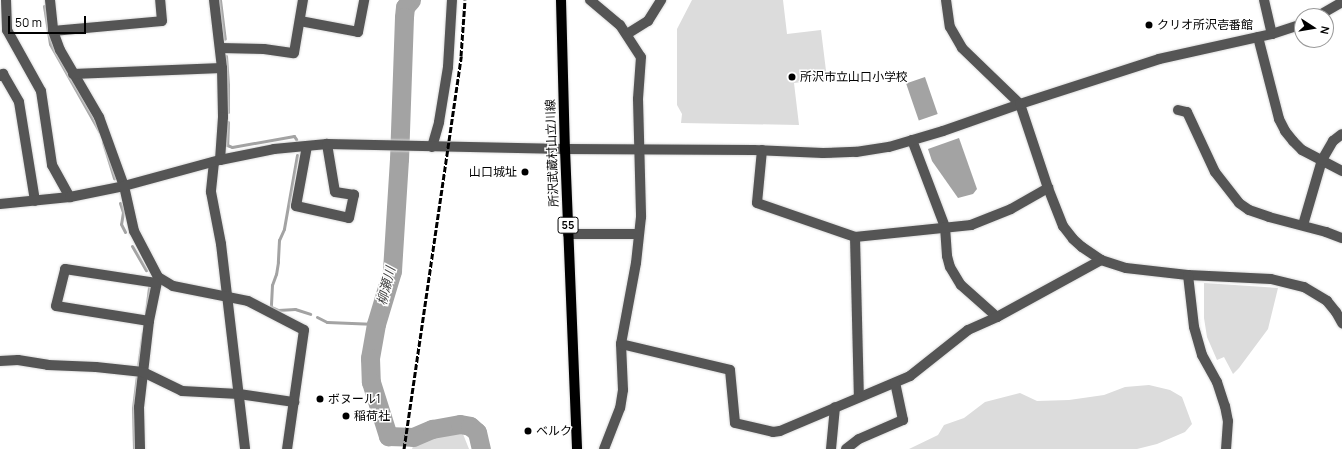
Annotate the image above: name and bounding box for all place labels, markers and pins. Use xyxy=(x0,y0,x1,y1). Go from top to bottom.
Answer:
place label: クリオ所沢壱番館 xyxy=(1157,18,1253,32)
marker: クリオ所沢壱番館 xyxy=(1144,20,1154,30)
place label: 所沢市立山口小学校 xyxy=(800,70,908,84)
marker: 所沢市立山口小学校 xyxy=(787,72,797,82)
place label: 山口城址 xyxy=(469,165,517,179)
marker: 山口城址 xyxy=(520,167,530,177)
place label: ボヌール1 xyxy=(328,392,381,406)
marker: ボヌール1 xyxy=(315,394,325,404)
place label: 稲荷社 xyxy=(354,409,390,423)
marker: 稲荷社 xyxy=(341,411,351,421)
place label: ベルク xyxy=(536,424,572,438)
marker: ベルク xyxy=(523,426,533,436)

